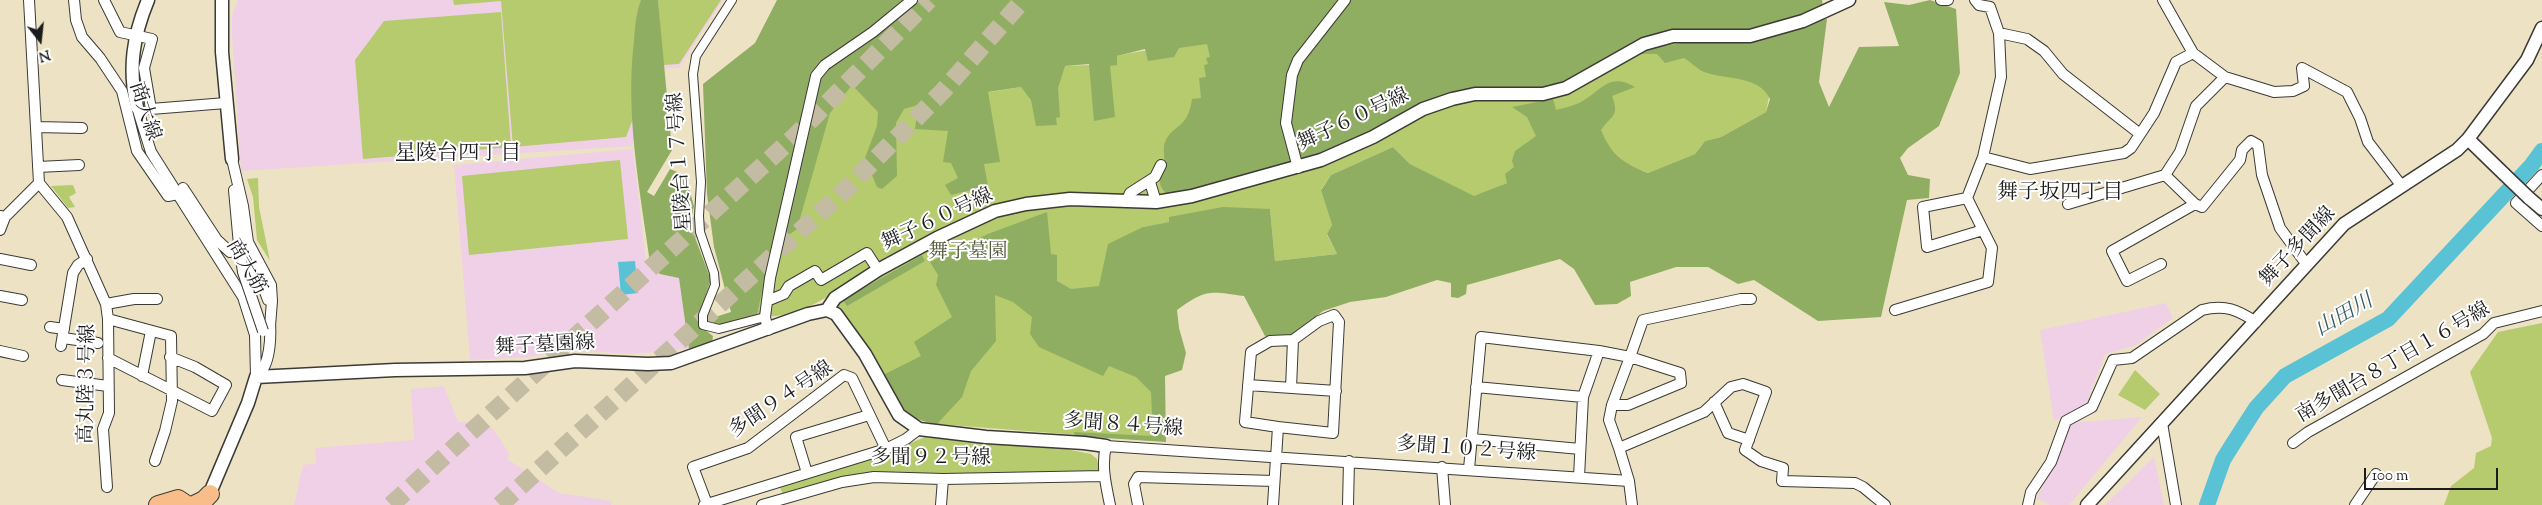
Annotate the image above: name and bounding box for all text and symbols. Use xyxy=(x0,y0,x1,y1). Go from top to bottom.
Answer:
north arrow xyxy=(15,15,65,65)
text: N xyxy=(36,43,52,66)
street label: 商大線 xyxy=(122,80,164,144)
street label: 舞子６０号線 xyxy=(1295,85,1413,157)
street label: 星陵台１７号線 xyxy=(665,91,699,233)
district label: 星陵台四丁目 xyxy=(395,142,521,168)
district label: 舞子坂四丁目 xyxy=(1997,181,2123,207)
street label: 舞子６０号線 xyxy=(879,185,997,257)
street label: 舞子多聞線 xyxy=(2256,203,2342,293)
street label: 商大筋 xyxy=(220,236,270,300)
park label: 舞子墓園 xyxy=(928,242,1008,266)
water label: 山田川 xyxy=(2311,290,2379,344)
street label: 南多聞台８丁目１６号線 xyxy=(2293,299,2495,429)
street label: 高丸陸３号線 xyxy=(76,324,102,444)
street label: 舞子墓園線 xyxy=(494,332,596,362)
street label: 多聞９４号線 xyxy=(726,358,838,444)
street label: 多聞８４号線 xyxy=(1062,411,1184,443)
street label: 多聞１０２号線 xyxy=(1395,434,1537,468)
street label: 多聞９２号線 xyxy=(871,448,991,472)
scale bar xyxy=(2367,458,2501,490)
text: 100 m xyxy=(2372,466,2408,487)

